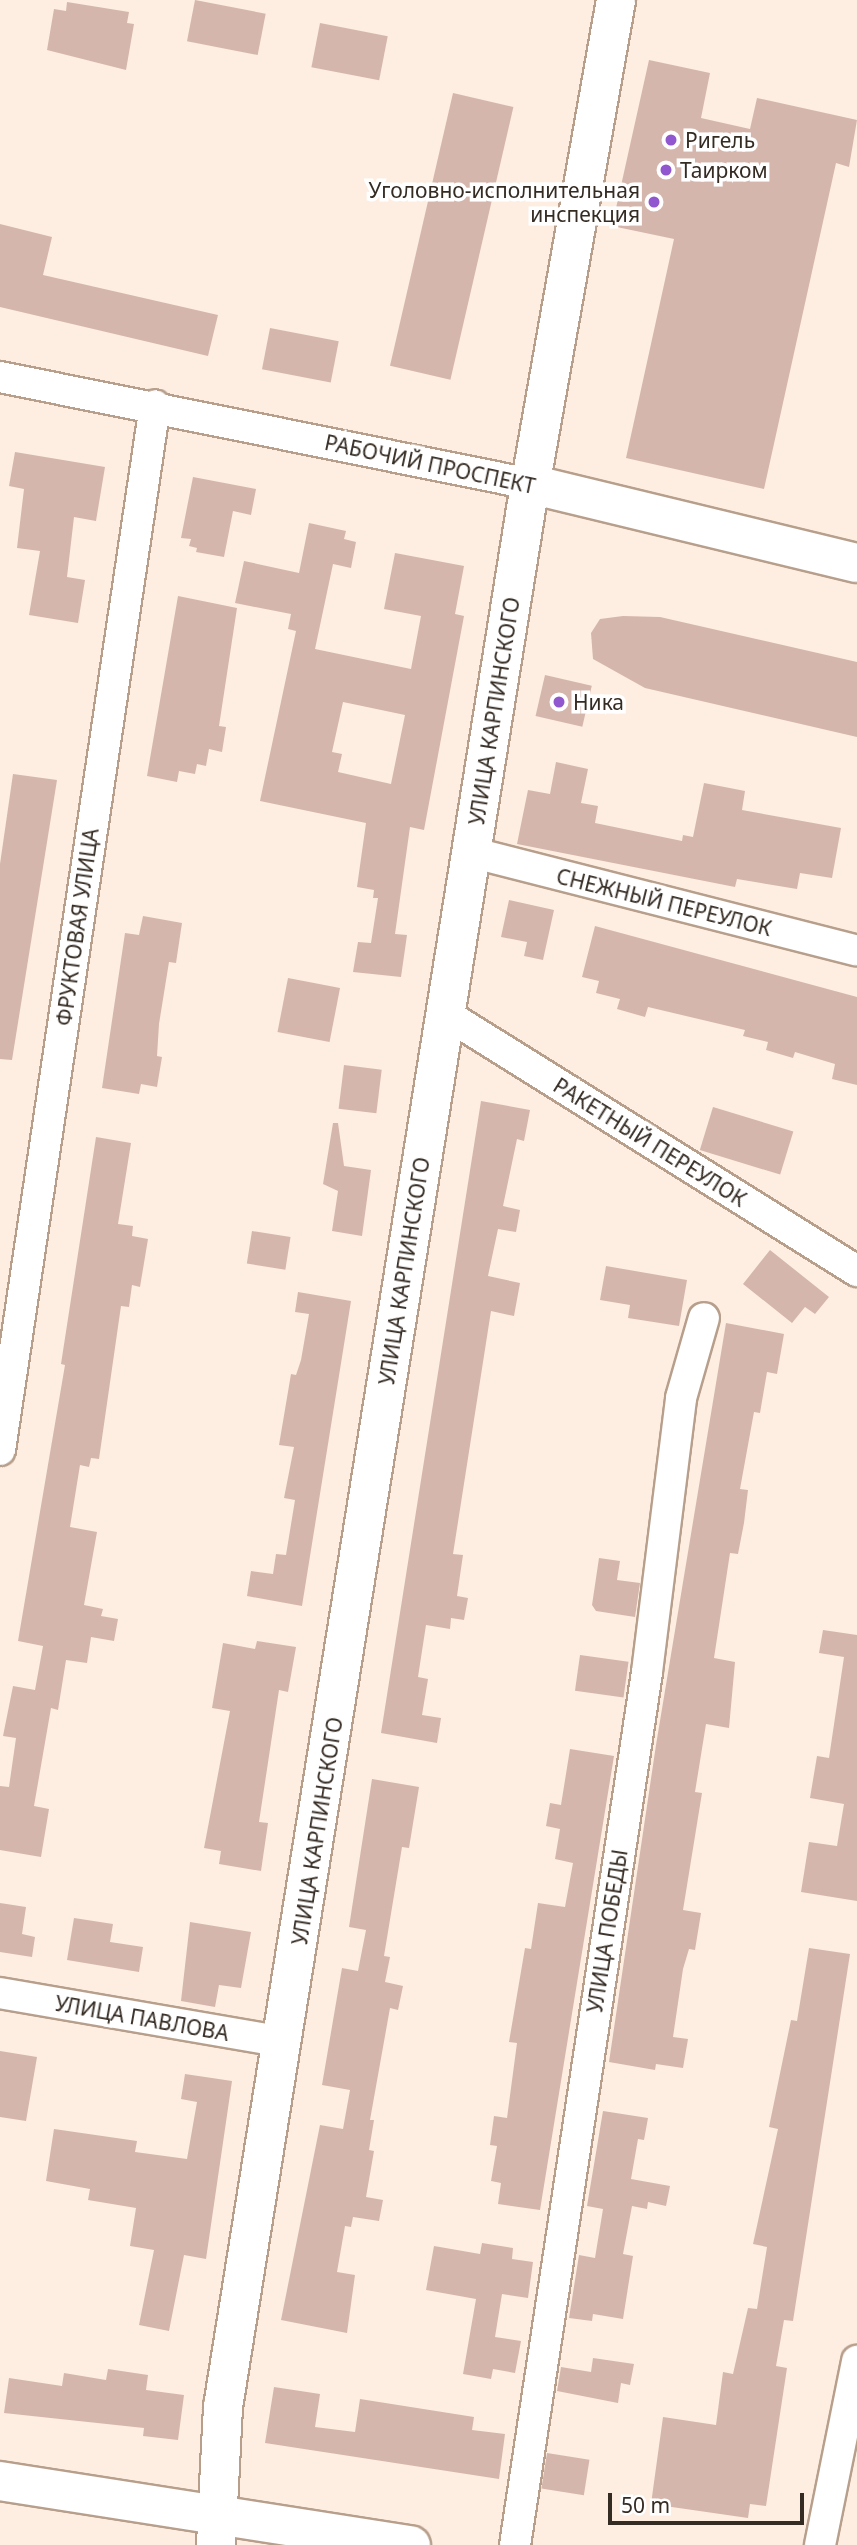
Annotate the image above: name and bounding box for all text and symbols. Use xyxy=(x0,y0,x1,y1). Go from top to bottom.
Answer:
place label: Ригель xyxy=(685,127,755,153)
marker: Ригель xyxy=(663,132,679,148)
place label: Таирком xyxy=(680,157,768,183)
marker: Таирком xyxy=(658,162,674,178)
place label: Уголовно-исполнительная инспекция xyxy=(369,177,640,227)
marker: Уголовно-исполнительная инспекция xyxy=(646,194,662,210)
street label: РАБОЧИЙ ПРОСПЕКТ xyxy=(322,429,538,499)
street label: УЛИЦА КАРПИНСКОГО xyxy=(464,595,524,827)
place label: Ника xyxy=(573,689,624,715)
marker: Ника xyxy=(551,694,567,710)
street label: ФРУКТОВАЯ УЛИЦА xyxy=(51,827,103,1027)
street label: СНЕЖНЫЙ ПЕРЕУЛОК xyxy=(554,863,774,941)
street label: РАКЕТНЫЙ ПЕРЕУЛОК xyxy=(549,1072,751,1212)
street label: УЛИЦА КАРПИНСКОГО xyxy=(374,1155,434,1387)
street label: УЛИЦА КАРПИНСКОГО xyxy=(287,1715,347,1947)
street label: УЛИЦА ПОБЕДЫ xyxy=(582,1848,632,2014)
street label: УЛИЦА ПАВЛОВА xyxy=(53,1990,231,2046)
scale bar xyxy=(612,2478,808,2522)
text: 50 m xyxy=(621,2491,670,2519)

